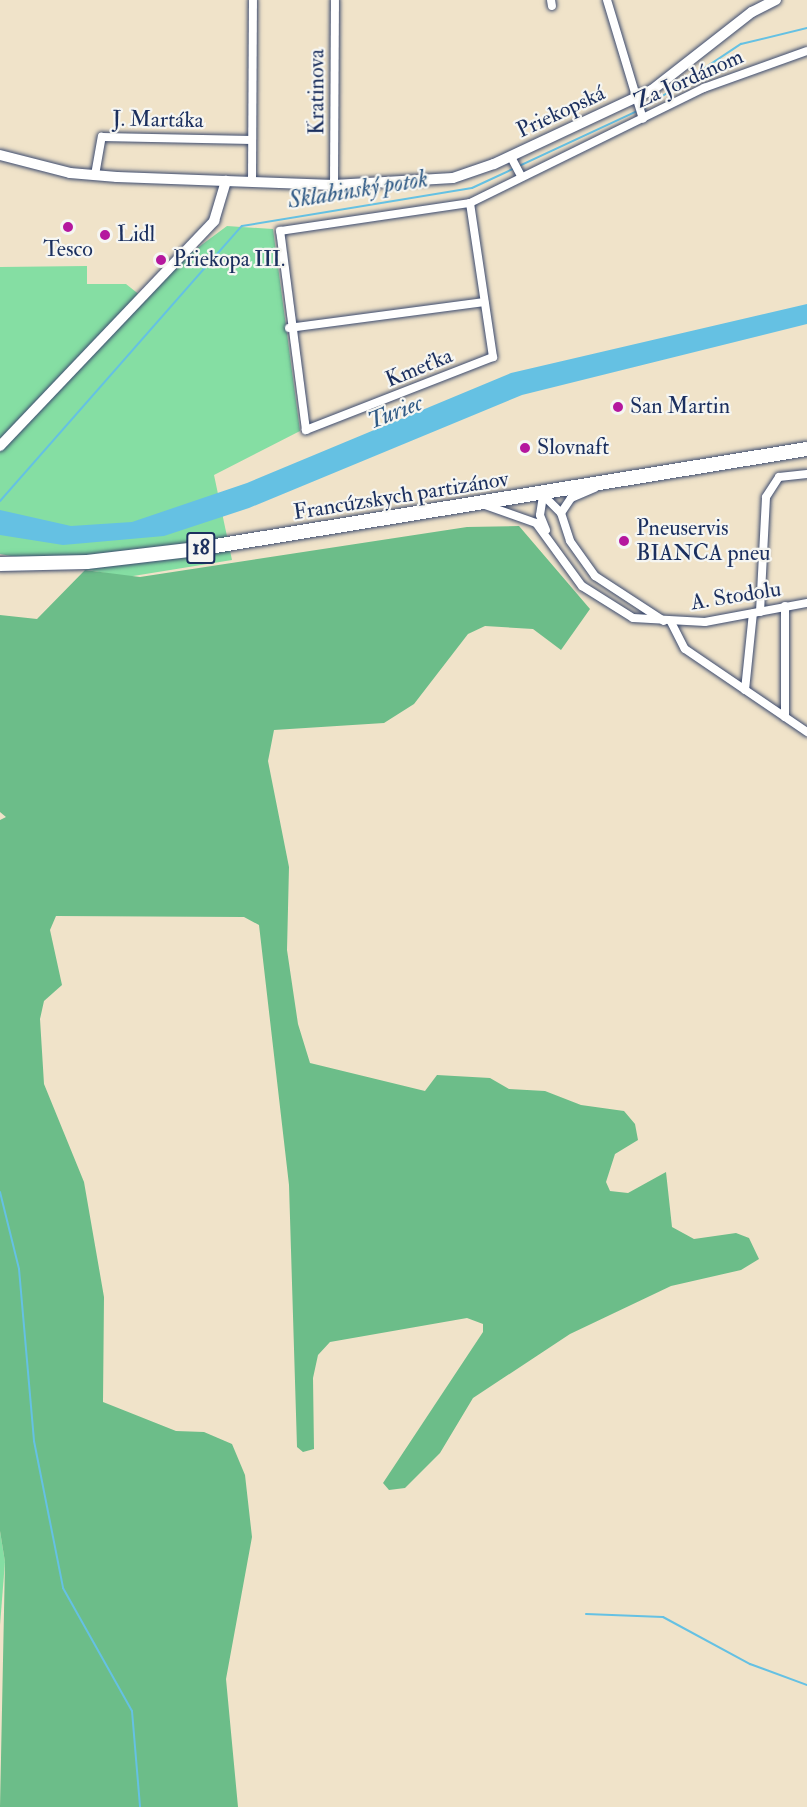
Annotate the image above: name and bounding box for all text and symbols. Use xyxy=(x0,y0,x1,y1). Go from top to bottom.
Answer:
street label: Za Jordánom xyxy=(631,43,747,115)
street label: Kratinova xyxy=(304,49,330,135)
street label: Priekopská xyxy=(513,80,609,144)
street label: J. Martáka xyxy=(112,106,204,134)
water label: Sklabinský potok xyxy=(286,165,430,215)
marker: Tesco xyxy=(61,220,75,234)
place label: Lidl xyxy=(117,222,155,248)
marker: Lidl xyxy=(98,228,112,242)
place label: Tesco xyxy=(43,237,93,263)
place label: Priekopa III. xyxy=(173,247,285,273)
marker: Priekopa III. xyxy=(154,253,168,267)
street label: Kmeťka xyxy=(382,343,456,393)
water label: Turiec xyxy=(363,388,427,436)
place label: San Martin xyxy=(630,394,730,420)
marker: San Martin xyxy=(611,400,625,414)
place label: Slovnaft xyxy=(537,435,609,461)
marker: Slovnaft xyxy=(518,441,532,455)
street label: Francúzskych partizánov xyxy=(292,466,510,526)
place label: Pneuservis BIANCA pneu xyxy=(636,515,770,566)
road number: 18 xyxy=(186,530,216,566)
marker: Pneuservis BIANCA pneu xyxy=(617,534,631,548)
street label: A. Stodolu xyxy=(689,576,783,616)

